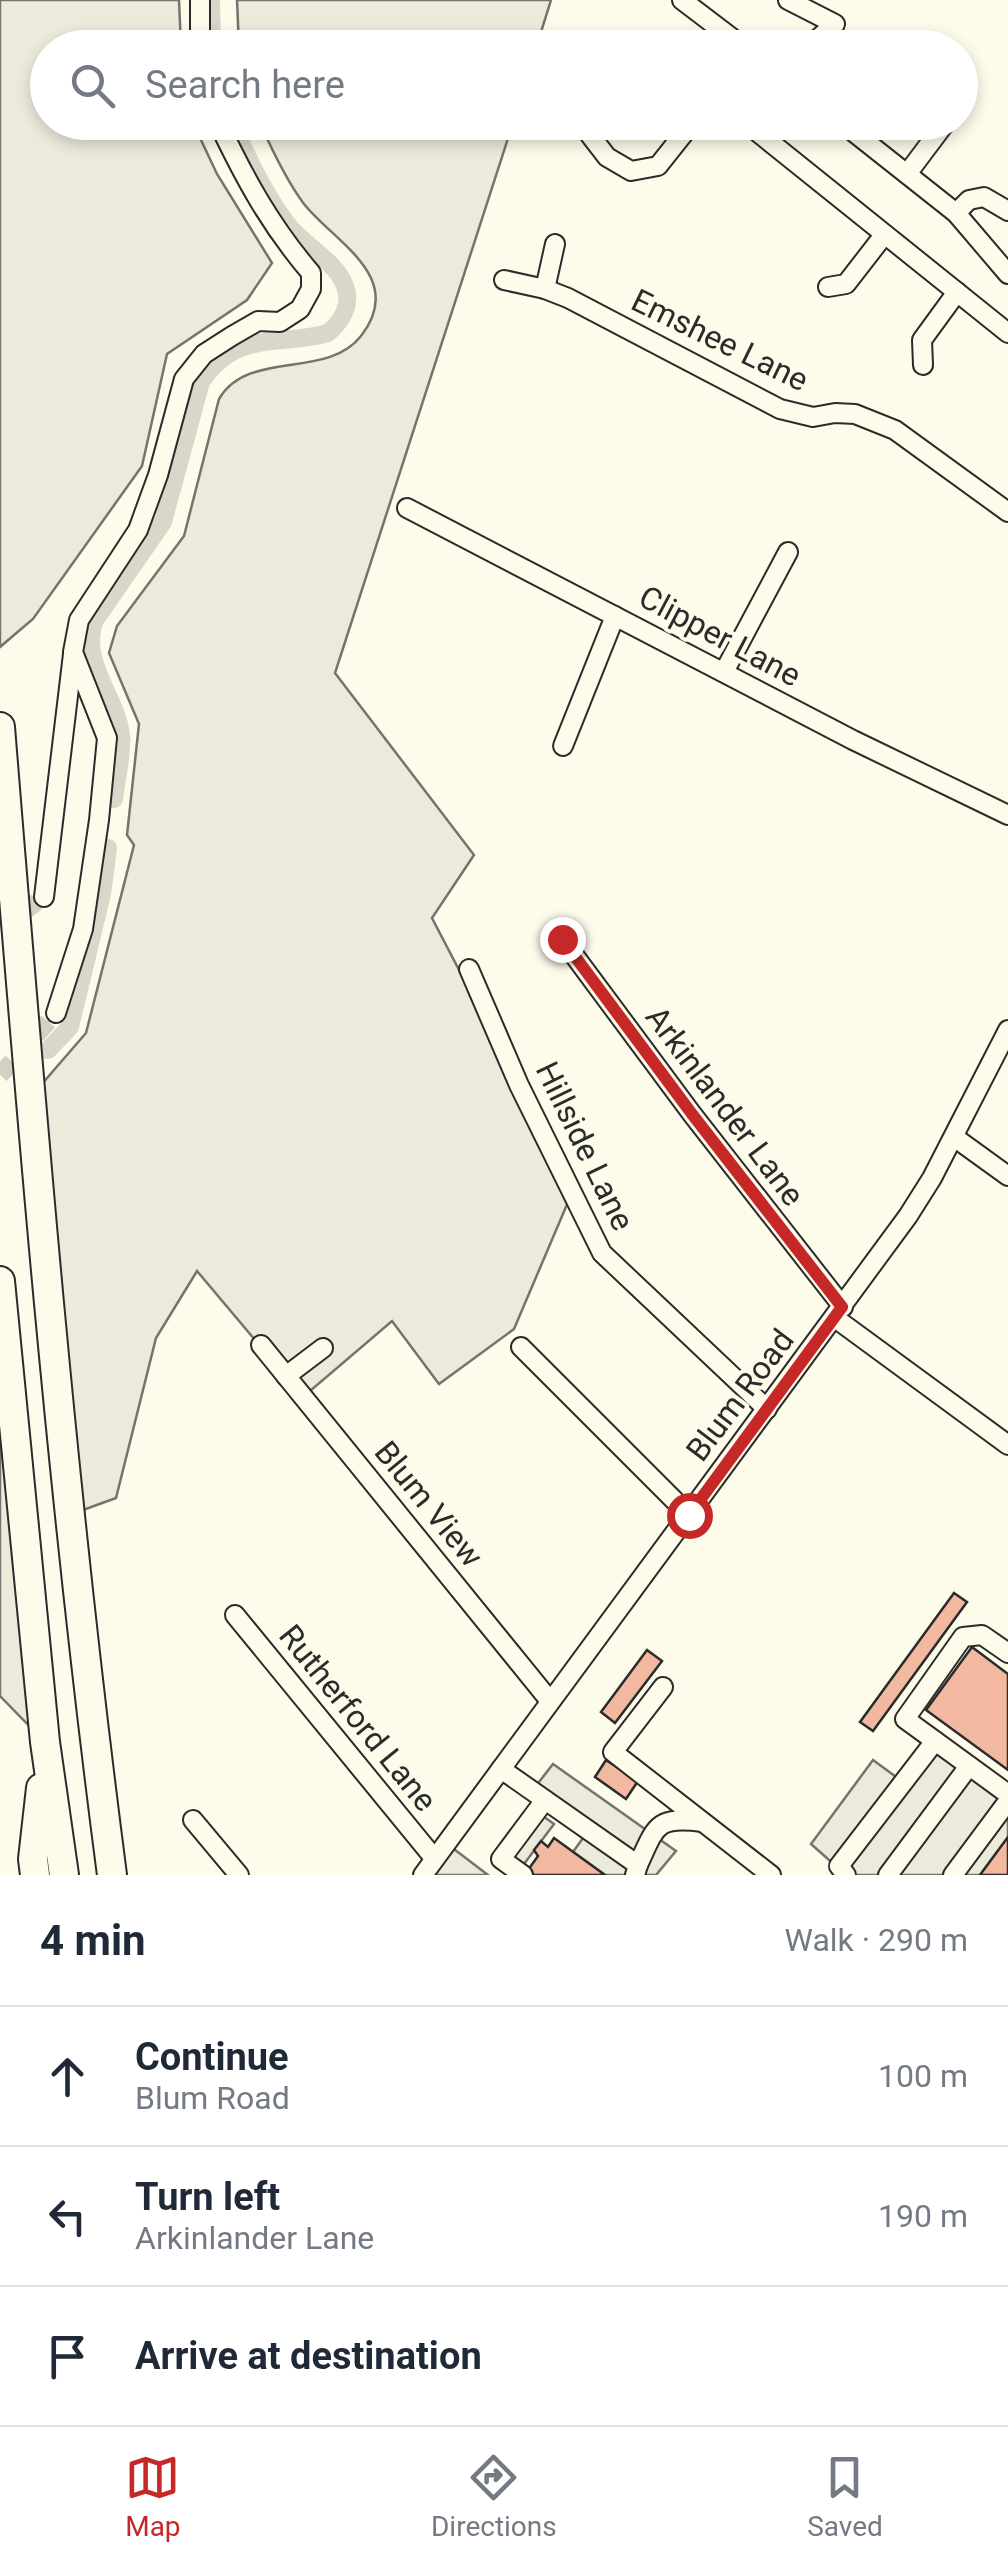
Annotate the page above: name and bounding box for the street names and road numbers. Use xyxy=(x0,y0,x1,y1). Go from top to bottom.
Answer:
street label: Emshee Lane xyxy=(626,281,814,399)
street label: Clipper Lane xyxy=(633,578,807,694)
street label: Arkinlander Lane xyxy=(638,999,812,1213)
street label: Hillside Lane xyxy=(528,1056,642,1236)
street label: Blum Road xyxy=(678,1322,802,1468)
street label: Blum View xyxy=(367,1434,491,1574)
street label: Rutherford Lane xyxy=(271,1617,445,1819)

